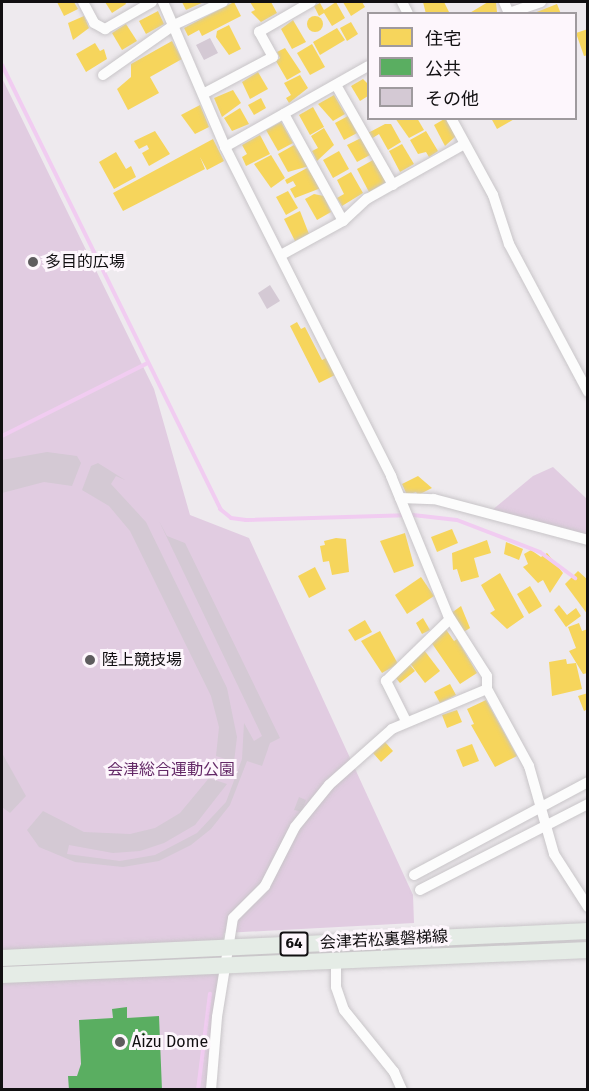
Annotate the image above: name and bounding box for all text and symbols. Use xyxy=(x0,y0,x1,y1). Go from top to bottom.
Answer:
legend xyxy=(367,12,577,120)
text: 住宅 xyxy=(425,28,461,50)
text: 公共 xyxy=(425,58,461,80)
text: その他 xyxy=(425,88,479,110)
place label: 多目的広場 xyxy=(45,252,125,272)
marker: 多目的広場 xyxy=(26,255,40,269)
place label: 陸上競技場 xyxy=(102,650,182,670)
marker: 陸上競技場 xyxy=(83,653,97,667)
park label: 会津総合運動公園 xyxy=(107,760,235,780)
street label: 会津若松裏磐梯線 xyxy=(320,927,448,953)
road number: 64 xyxy=(279,932,309,956)
place label: Aizu Dome xyxy=(132,1032,208,1052)
marker: Aizu Dome xyxy=(113,1035,127,1049)

